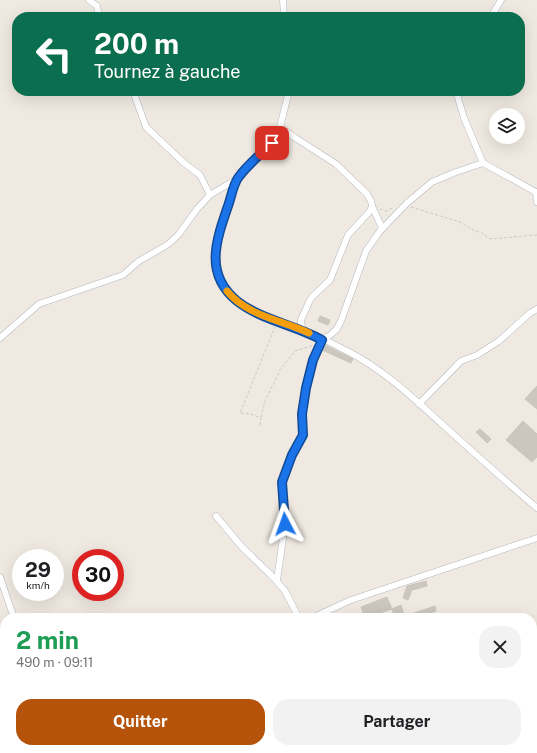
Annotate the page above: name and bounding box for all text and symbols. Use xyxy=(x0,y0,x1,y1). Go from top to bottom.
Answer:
text: 200 m xyxy=(94,27,179,60)
icon: left xyxy=(28,28,80,80)
text: Tournez à gauche xyxy=(94,61,241,82)
map controls xyxy=(489,108,525,144)
button: layers xyxy=(489,108,525,144)
pin xyxy=(255,126,289,160)
icon: arrive xyxy=(261,132,283,154)
position arrow xyxy=(264,503,306,545)
speed limit sign: 30 xyxy=(72,549,124,601)
text: 29 xyxy=(25,558,51,582)
text: km/h xyxy=(26,579,50,591)
text: 2 min xyxy=(16,626,79,654)
button: close xyxy=(479,626,521,668)
text: 490 m · 09:11 xyxy=(16,655,93,670)
button: Quitter xyxy=(16,699,265,745)
button: Partager xyxy=(273,699,521,745)

